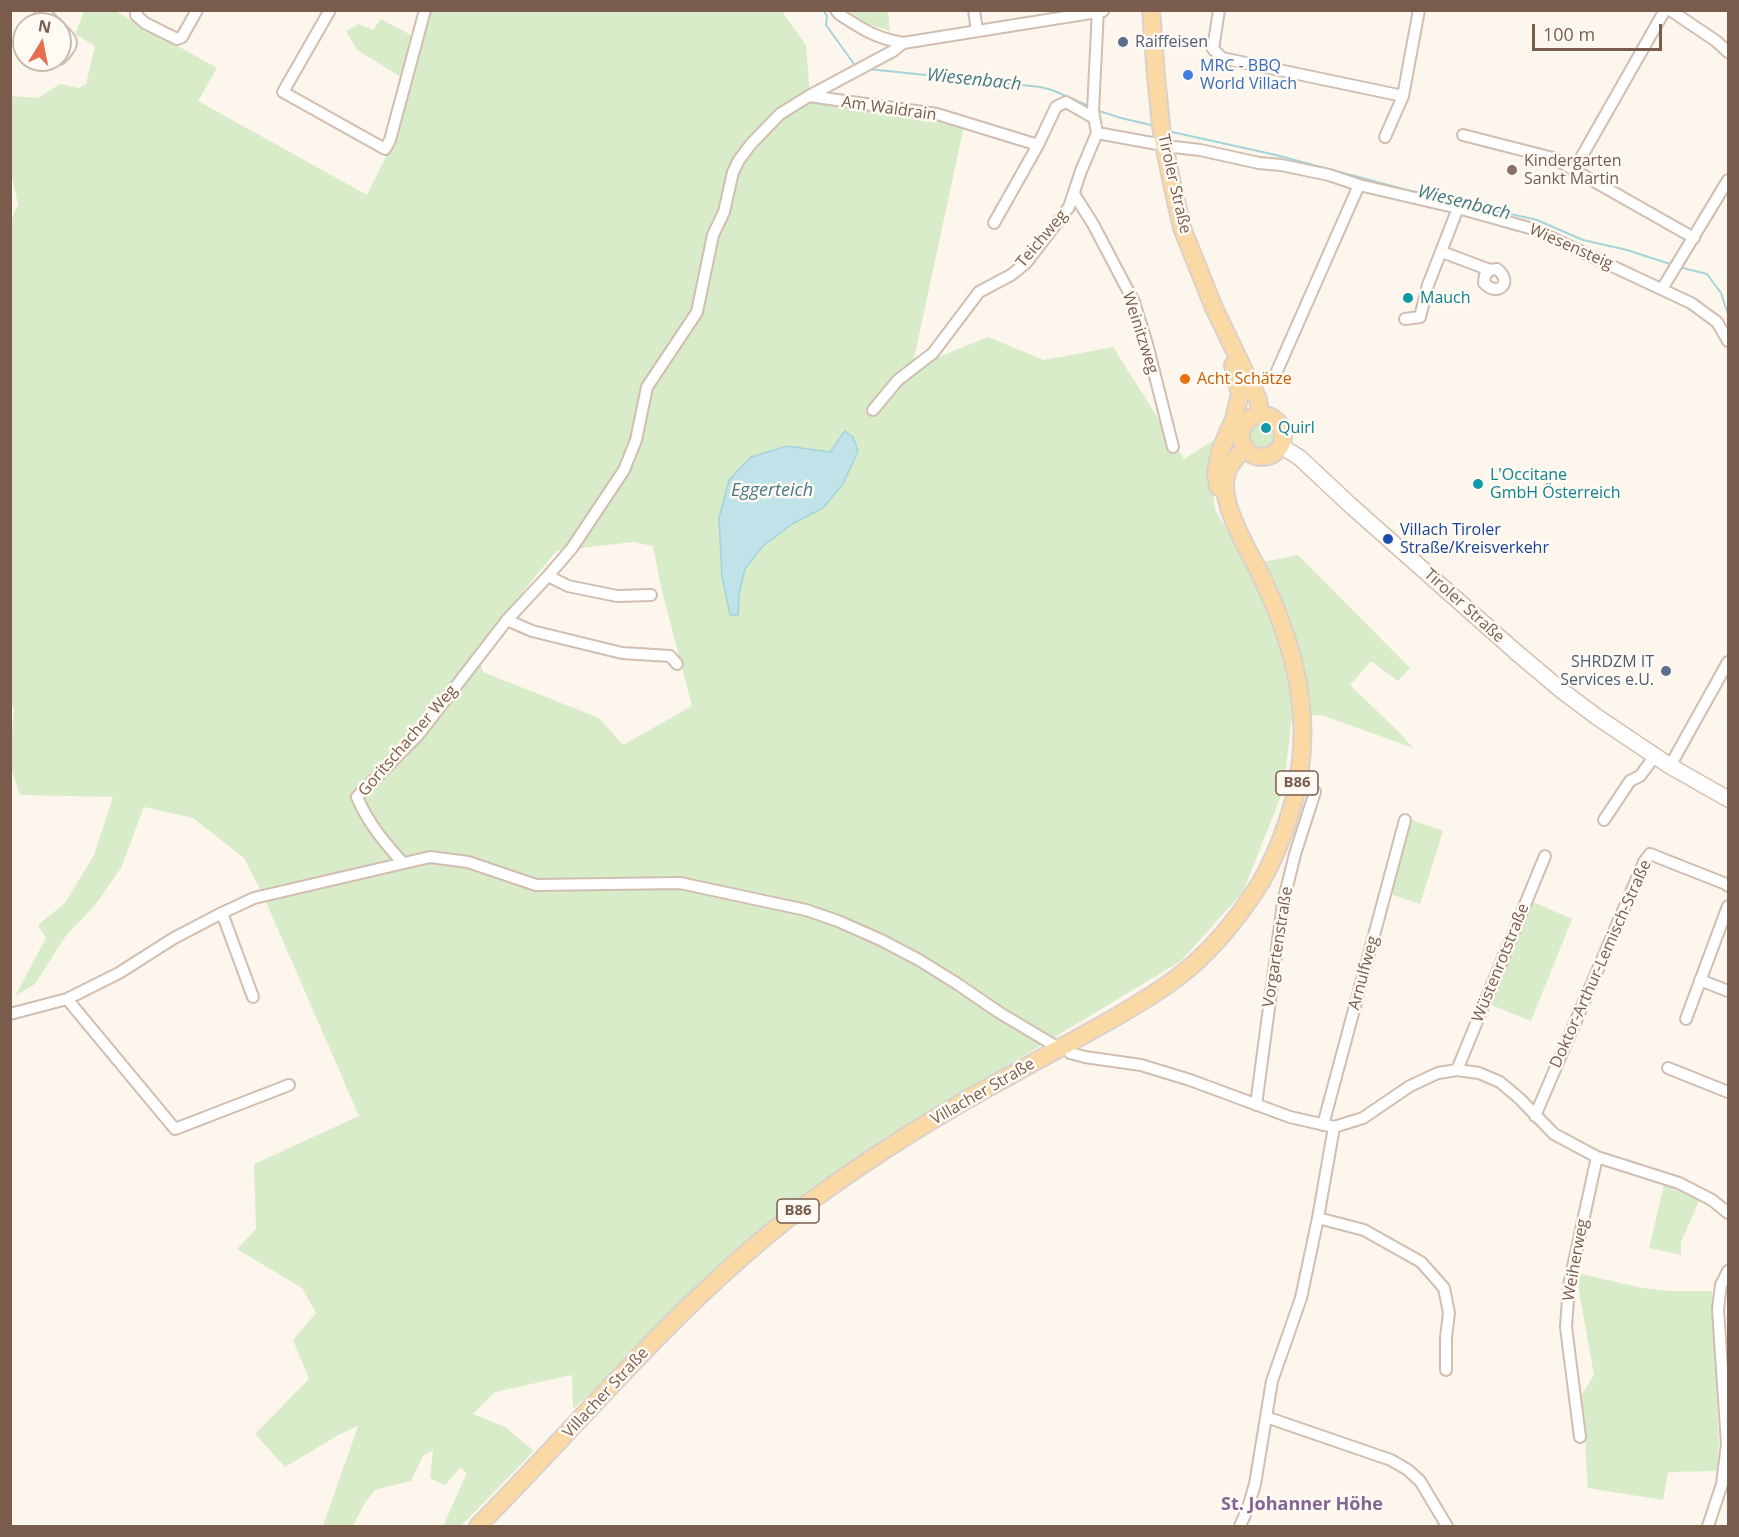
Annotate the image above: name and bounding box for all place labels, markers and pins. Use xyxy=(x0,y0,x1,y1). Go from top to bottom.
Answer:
place label: Raiffeisen xyxy=(1135,32,1208,52)
marker: Raiffeisen xyxy=(1116,35,1130,49)
place label: MRC - BBQ World Villach xyxy=(1200,56,1297,94)
marker: MRC - BBQ World Villach xyxy=(1181,68,1195,82)
place label: Kindergarten Sankt Martin xyxy=(1524,151,1622,189)
marker: Kindergarten Sankt Martin xyxy=(1505,163,1519,177)
place label: Mauch xyxy=(1420,288,1471,308)
marker: Mauch xyxy=(1401,291,1415,305)
place label: Acht Schätze xyxy=(1197,369,1292,389)
marker: Acht Schätze xyxy=(1178,372,1192,386)
place label: Quirl xyxy=(1278,418,1315,438)
marker: Quirl xyxy=(1259,421,1273,435)
place label: L'Occitane GmbH Österreich xyxy=(1490,465,1621,503)
marker: L'Occitane GmbH Österreich xyxy=(1471,477,1485,491)
place label: Villach Tiroler Straße/Kreisverkehr xyxy=(1400,520,1549,558)
marker: Villach Tiroler Straße/Kreisverkehr xyxy=(1381,532,1395,546)
place label: SHRDZM IT Services e.U. xyxy=(1560,652,1654,690)
marker: SHRDZM IT Services e.U. xyxy=(1659,664,1673,678)

